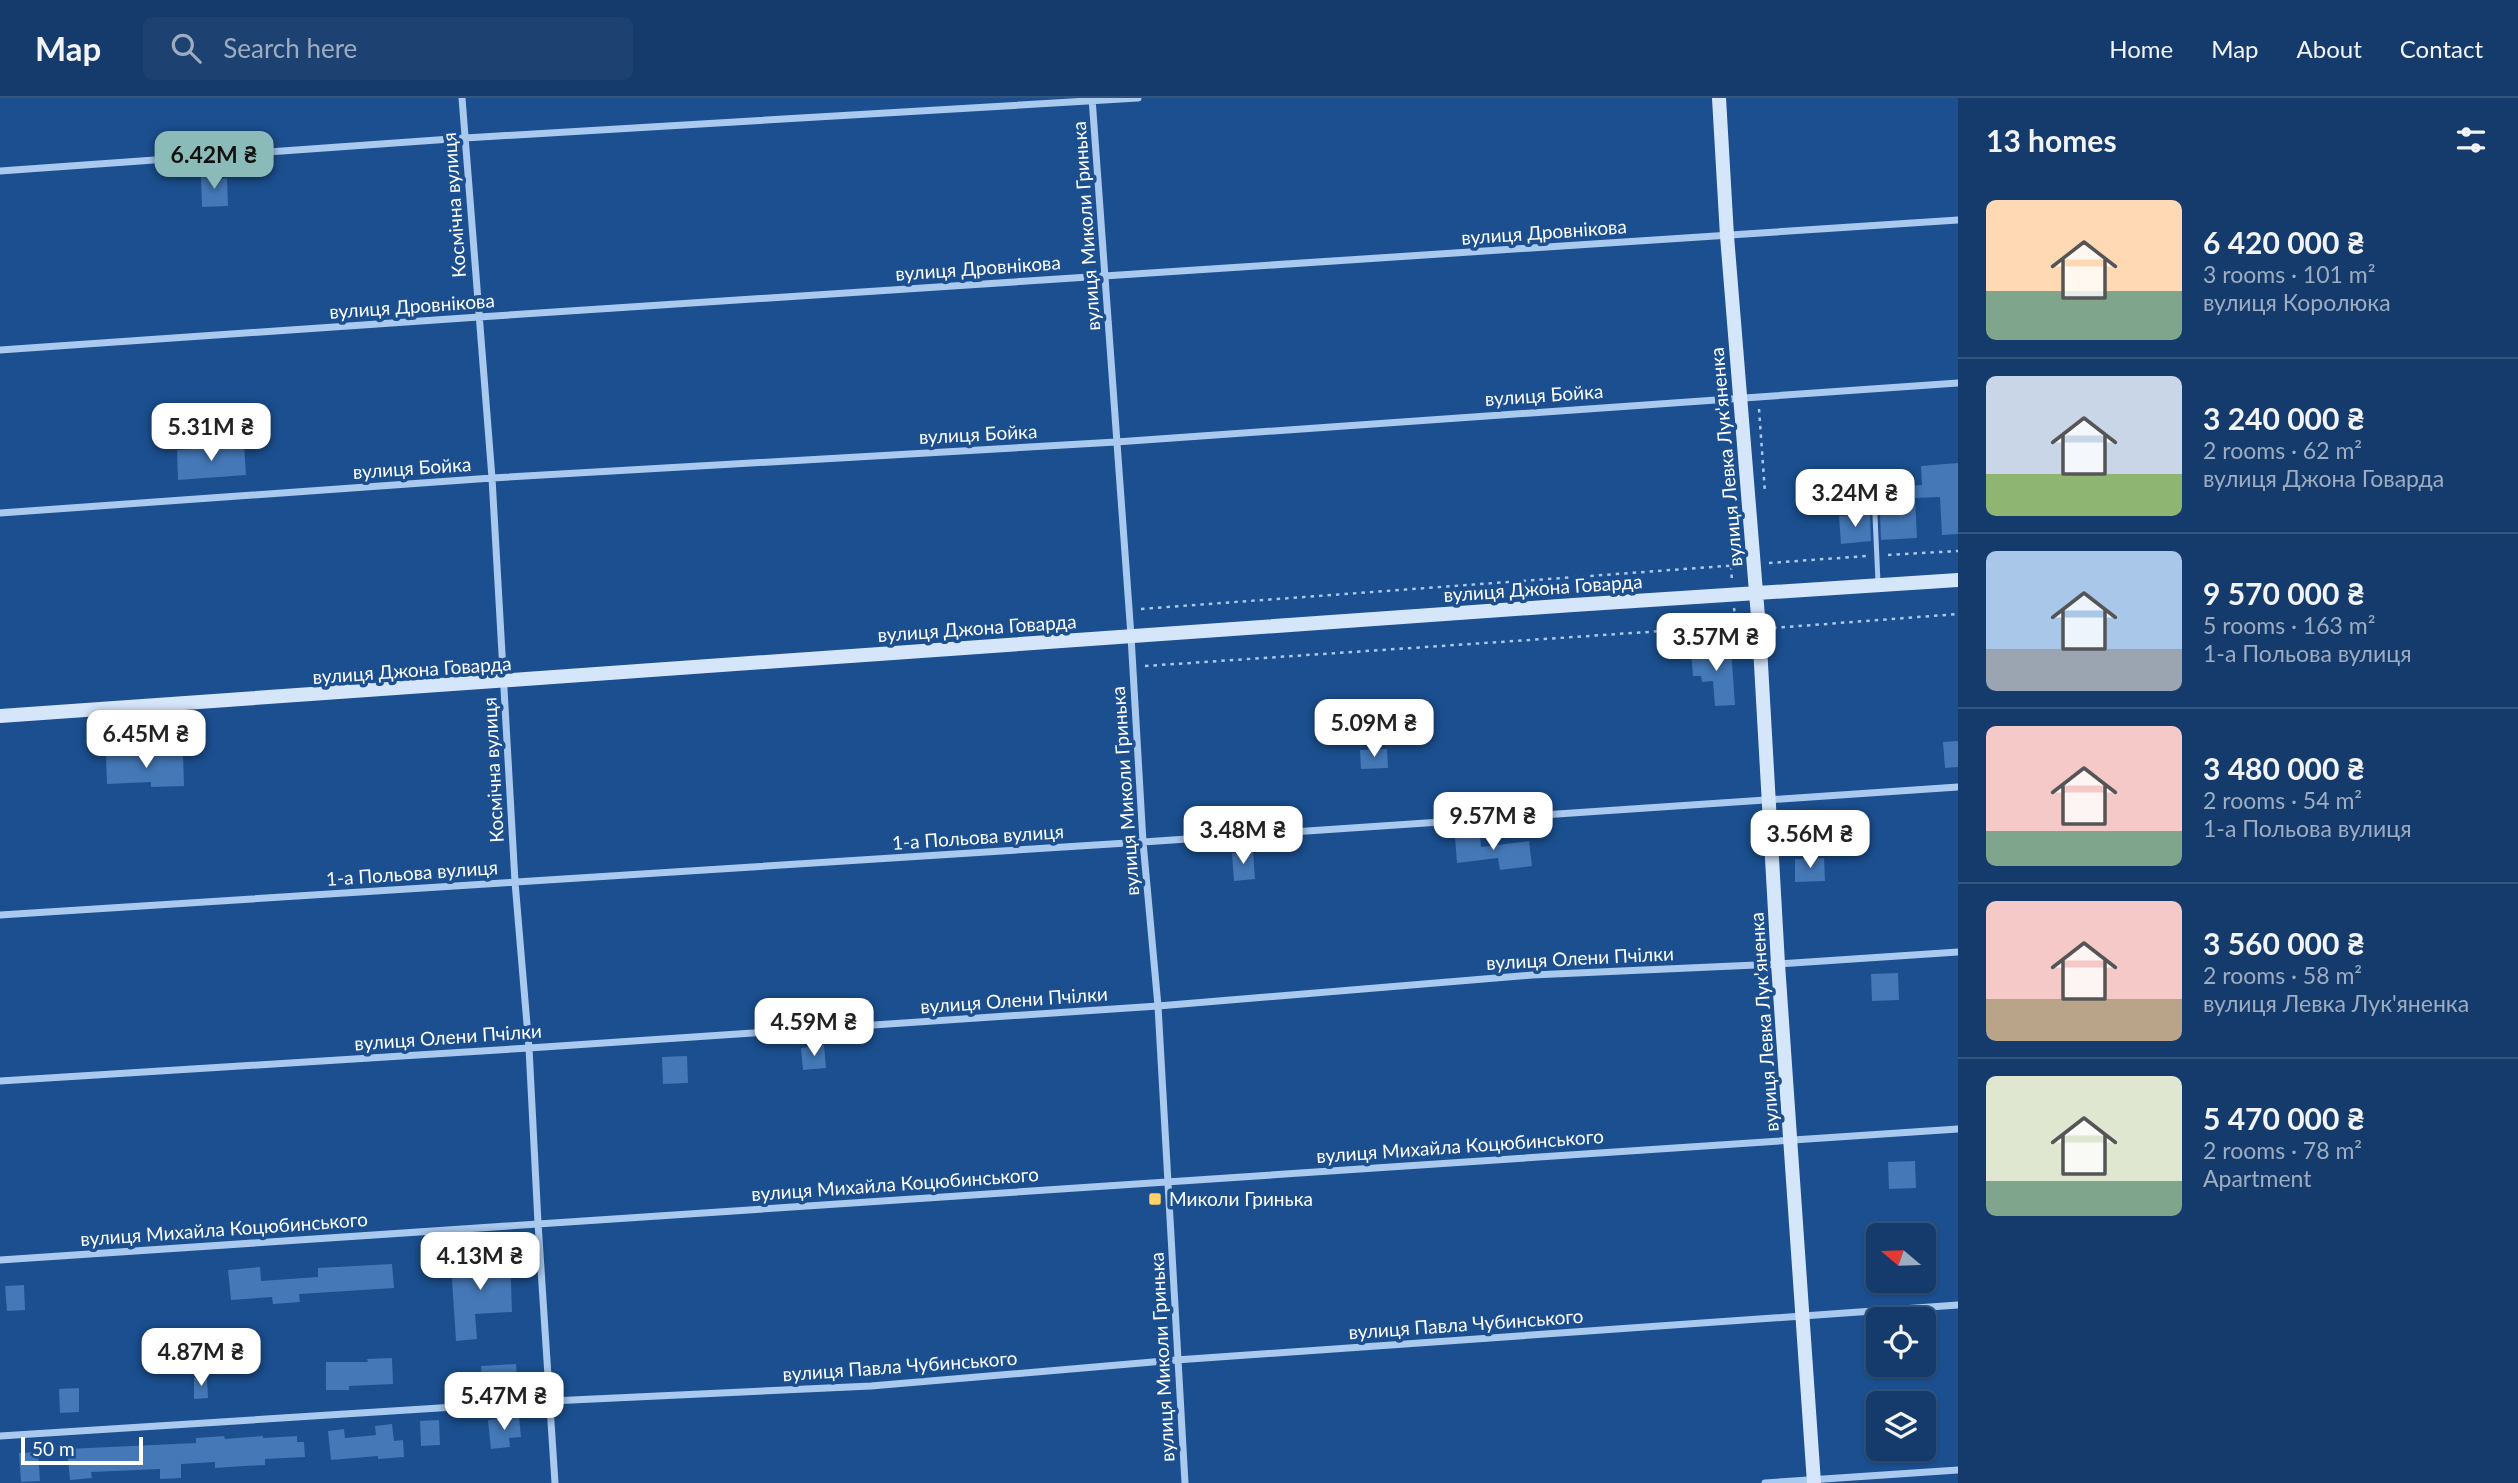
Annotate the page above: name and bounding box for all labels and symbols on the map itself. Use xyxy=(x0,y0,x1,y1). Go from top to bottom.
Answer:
street label: вулиця Миколи Гринька xyxy=(1067,121,1104,331)
pin: 6.42M ₴ xyxy=(149,132,279,191)
street label: Космічна вулиця xyxy=(437,132,470,278)
street label: вулиця Дровнікова xyxy=(1460,214,1627,249)
street label: вулиця Дровнікова xyxy=(894,250,1061,285)
street label: вулиця Дровнікова xyxy=(328,288,495,323)
street label: вулиця Левка Лук'яненка xyxy=(1704,347,1747,568)
street label: вулиця Бойка xyxy=(1484,379,1604,410)
pin: 5.31M ₴ xyxy=(146,404,276,463)
street label: вулиця Бойка xyxy=(918,419,1038,448)
street label: вулиця Бойка xyxy=(352,452,472,483)
pin: 3.24M ₴ xyxy=(1790,470,1920,529)
street label: вулиця Джона Говарда xyxy=(1443,569,1643,606)
street label: вулиця Джона Говарда xyxy=(877,609,1077,646)
pin: 3.57M ₴ xyxy=(1651,614,1781,673)
street label: вулиця Джона Говарда xyxy=(312,651,512,688)
street label: вулиця Миколи Гринька xyxy=(1106,686,1143,896)
street label: Космічна вулиця xyxy=(477,697,508,843)
pin: 5.09M ₴ xyxy=(1309,700,1439,759)
pin: 6.45M ₴ xyxy=(81,710,211,770)
pin: 9.57M ₴ xyxy=(1428,792,1558,852)
pin: 3.48M ₴ xyxy=(1178,806,1308,866)
pin: 3.56M ₴ xyxy=(1745,810,1875,870)
street label: 1-а Польова вулиця xyxy=(891,819,1065,854)
street label: 1-а Польова вулиця xyxy=(325,855,499,890)
street label: вулиця Левка Лук'яненка xyxy=(1744,912,1783,1133)
street label: вулиця Олени Пчілки xyxy=(1486,941,1674,974)
street label: вулиця Олени Пчілки xyxy=(919,981,1108,1018)
pin: 4.59M ₴ xyxy=(749,998,879,1058)
street label: вулиця Олени Пчілки xyxy=(353,1018,542,1055)
street label: вулиця Михайла Коцюбинського xyxy=(1316,1124,1604,1167)
street label: вулиця Михайла Коцюбинського xyxy=(751,1162,1039,1205)
place label: Миколи Гринька xyxy=(1169,1187,1313,1210)
marker: Миколи Гринька xyxy=(1147,1191,1163,1207)
street label: вулиця Михайла Коцюбинського xyxy=(80,1207,368,1250)
north arrow xyxy=(1866,1223,1936,1293)
pin: 4.13M ₴ xyxy=(415,1232,545,1292)
street label: вулиця Миколи Гринька xyxy=(1145,1252,1178,1462)
street label: вулиця Павла Чубинського xyxy=(1348,1304,1584,1343)
pin: 4.87M ₴ xyxy=(136,1328,266,1388)
street label: вулиця Павла Чубинського xyxy=(782,1346,1018,1385)
pin: 5.47M ₴ xyxy=(439,1372,569,1432)
scale bar xyxy=(21,1434,144,1466)

